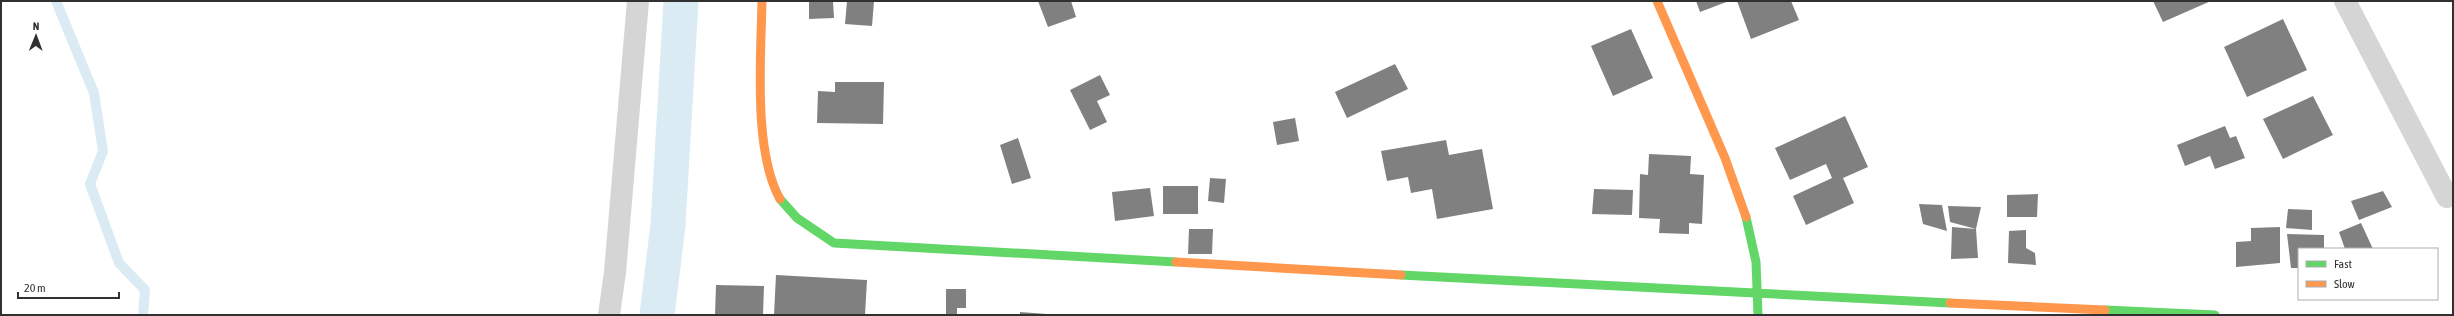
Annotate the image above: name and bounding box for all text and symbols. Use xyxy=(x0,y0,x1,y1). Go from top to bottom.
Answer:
north arrow xyxy=(16,16,56,56)
text: N xyxy=(33,20,40,32)
legend xyxy=(2298,248,2438,300)
text: Fast xyxy=(2334,257,2352,271)
scale bar xyxy=(18,274,119,300)
text: Slow xyxy=(2334,277,2355,291)
text: 20 m xyxy=(24,281,46,295)

